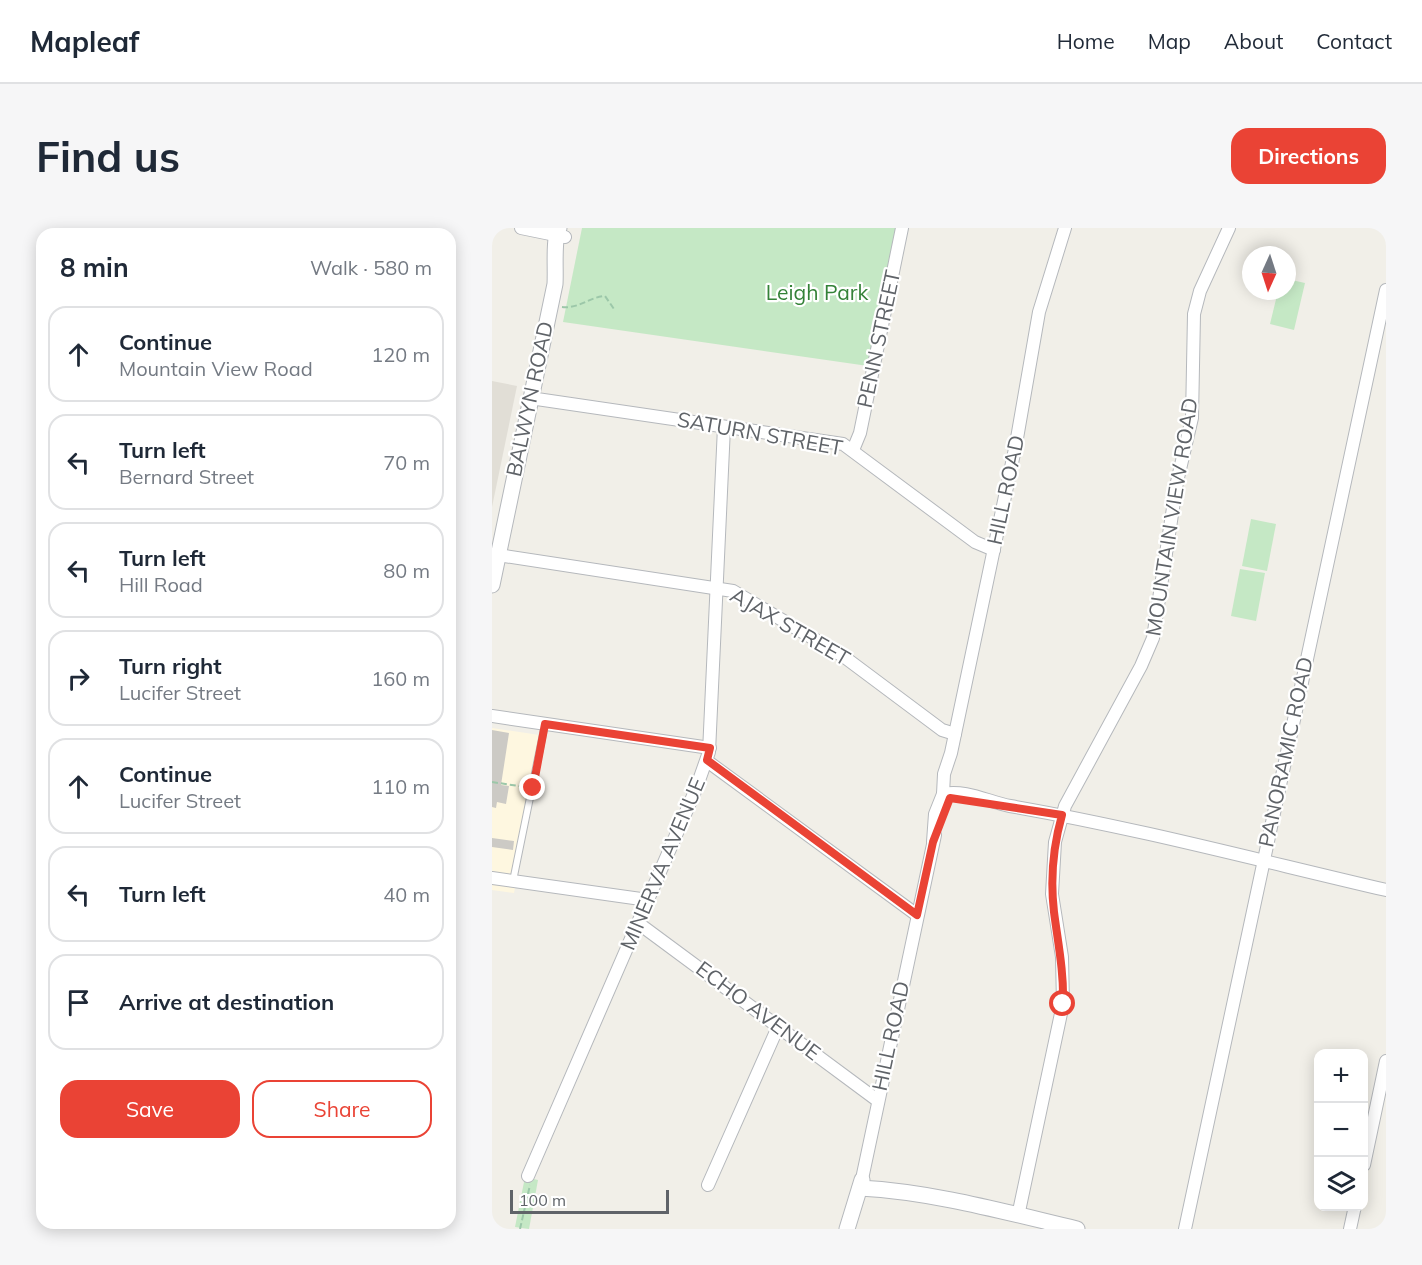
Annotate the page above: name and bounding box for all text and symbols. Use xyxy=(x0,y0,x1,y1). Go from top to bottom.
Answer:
text: Mapleaf xyxy=(30,24,139,59)
text: Home xyxy=(1057,28,1115,54)
text: Map xyxy=(1148,28,1191,54)
text: About xyxy=(1224,28,1283,54)
text: Contact xyxy=(1316,28,1392,54)
button: Directions xyxy=(1231,128,1386,184)
text: Find us xyxy=(36,130,180,183)
north arrow xyxy=(1242,246,1296,300)
text: 8 min xyxy=(60,251,129,284)
text: Walk · 580 m xyxy=(310,255,432,280)
street label: PENN STREET xyxy=(851,267,905,410)
park label: Leigh Park xyxy=(766,279,868,305)
street label: BALWYN ROAD xyxy=(500,319,558,479)
text: Continue xyxy=(119,328,212,356)
icon: ahead xyxy=(62,338,95,371)
text: 120 m xyxy=(371,342,430,367)
text: Mountain View Road xyxy=(119,356,313,381)
street label: MOUNTAIN VIEW ROAD xyxy=(1139,396,1203,638)
street label: SATURN STREET xyxy=(675,406,845,460)
street label: HILL ROAD xyxy=(981,433,1029,547)
text: Turn left xyxy=(119,436,206,464)
icon: left xyxy=(62,446,95,479)
text: 70 m xyxy=(383,450,430,475)
text: Bernard Street xyxy=(119,464,254,489)
text: Turn left xyxy=(119,544,206,572)
icon: left xyxy=(62,554,95,587)
text: 80 m xyxy=(383,558,430,583)
text: Hill Road xyxy=(119,572,203,597)
street label: AJAX STREET xyxy=(726,581,855,671)
text: Turn right xyxy=(119,652,222,680)
street label: PANORAMIC ROAD xyxy=(1252,654,1318,849)
icon: right xyxy=(62,662,95,695)
text: 160 m xyxy=(371,666,430,691)
text: Lucifer Street xyxy=(119,680,241,705)
text: Continue xyxy=(119,760,212,788)
icon: ahead xyxy=(62,770,95,803)
street label: MINERVA AVENUE xyxy=(614,773,710,954)
text: 110 m xyxy=(371,774,430,799)
route end xyxy=(519,774,545,800)
text: Lucifer Street xyxy=(119,788,241,813)
icon: left xyxy=(62,878,95,911)
text: Turn left xyxy=(119,880,206,908)
text: 40 m xyxy=(383,882,430,907)
street label: ECHO AVENUE xyxy=(691,955,826,1065)
street label: HILL ROAD xyxy=(866,979,914,1093)
icon: arrive xyxy=(62,986,95,1019)
text: Arrive at destination xyxy=(119,988,334,1016)
route start xyxy=(1049,990,1075,1016)
map controls xyxy=(1314,1049,1368,1211)
button: + xyxy=(1314,1049,1368,1103)
button: Save xyxy=(60,1080,240,1138)
button: Share xyxy=(252,1080,432,1138)
button: − xyxy=(1314,1103,1368,1157)
button: layers xyxy=(1314,1157,1368,1211)
scale bar xyxy=(510,1187,669,1214)
text: 100 m xyxy=(519,1190,566,1210)

